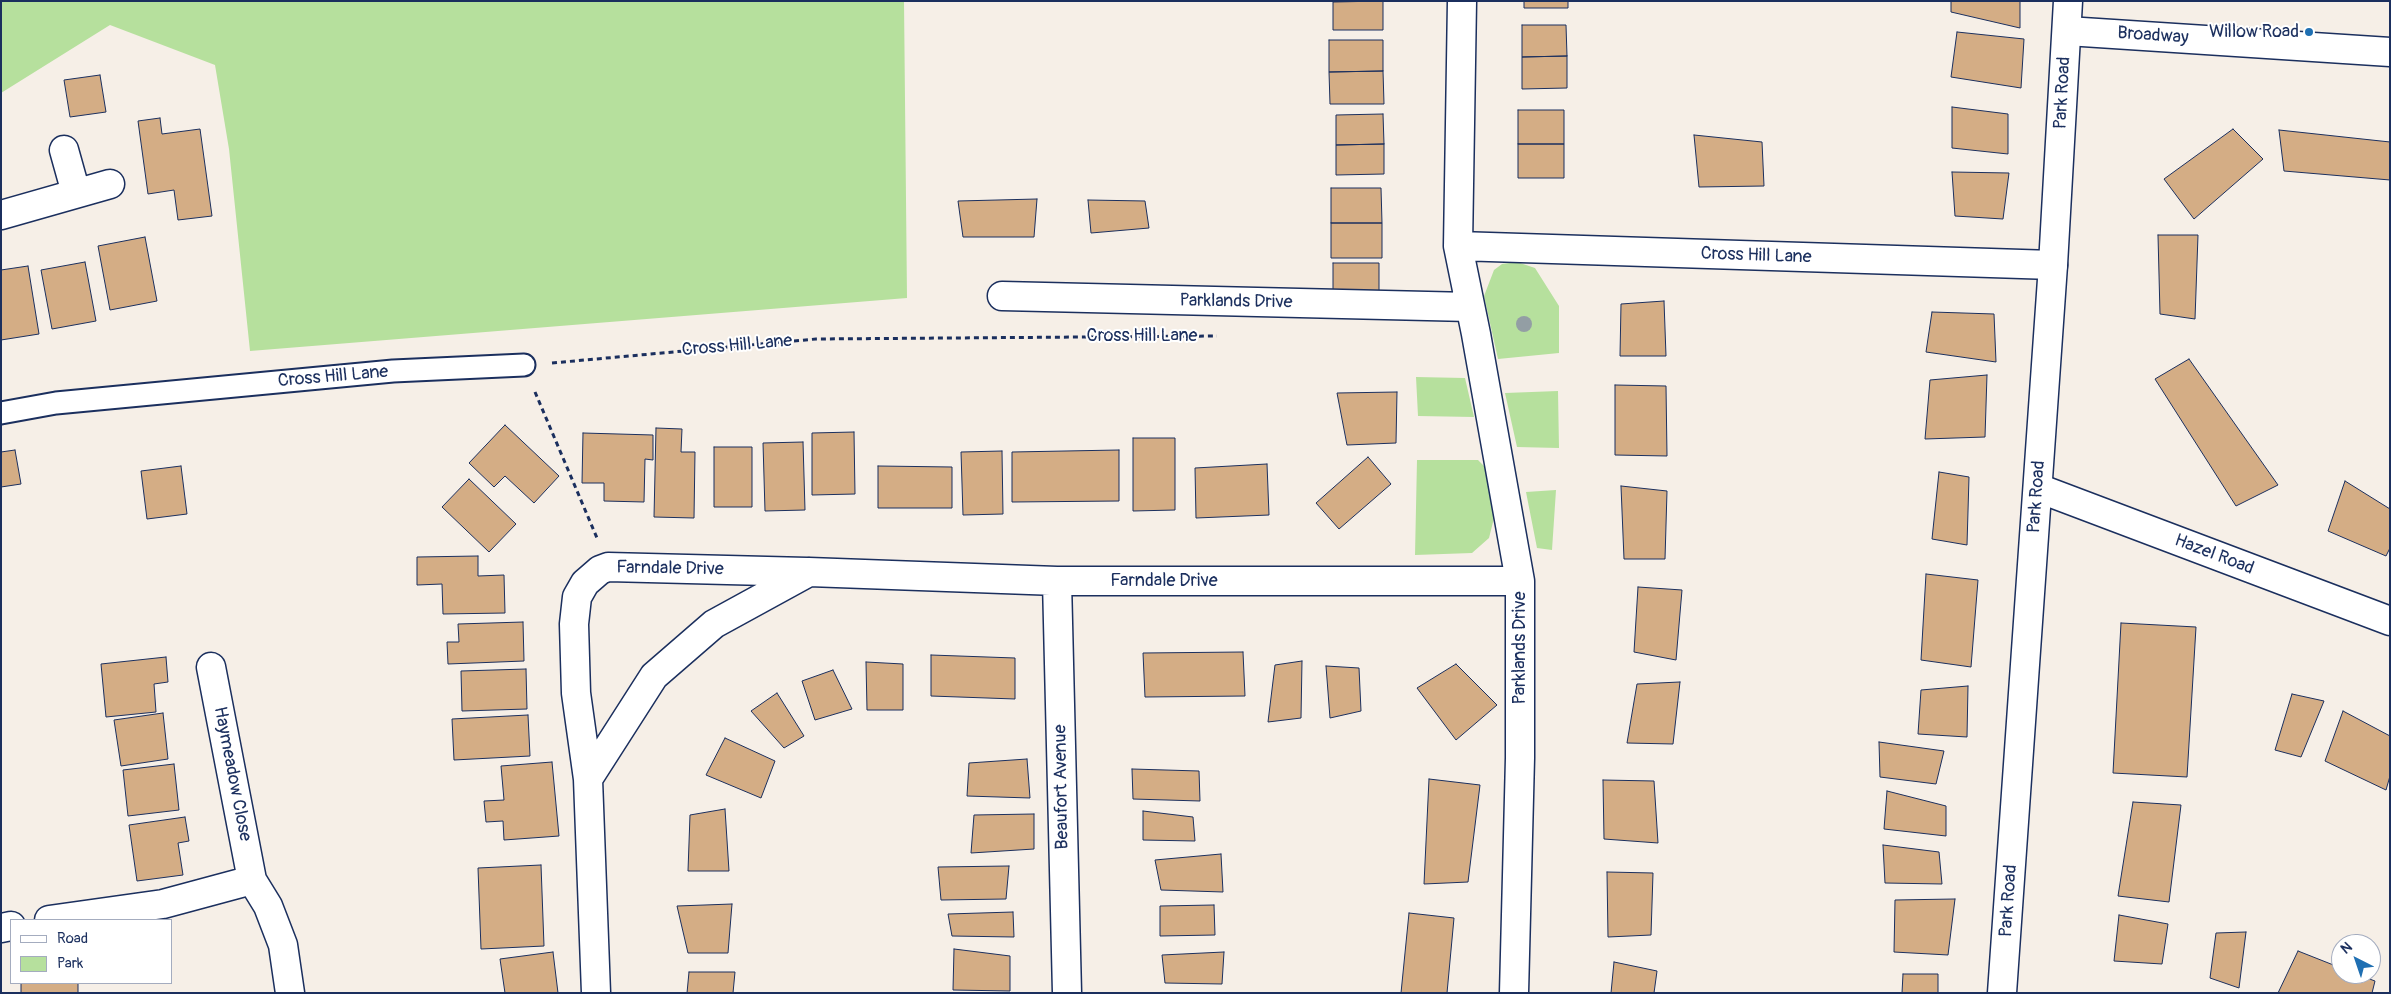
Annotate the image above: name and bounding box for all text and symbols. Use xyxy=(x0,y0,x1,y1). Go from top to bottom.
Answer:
place label: Willow Road xyxy=(2209,21,2299,43)
street label: Broadway xyxy=(2117,23,2189,49)
marker: Willow Road xyxy=(2303,26,2315,38)
street label: Park Road xyxy=(2050,56,2076,130)
street label: Cross Hill Lane xyxy=(1700,243,1812,269)
street label: Parklands Drive xyxy=(1179,290,1293,314)
street label: Cross Hill Lane xyxy=(1087,325,1197,347)
street label: Cross Hill Lane xyxy=(681,330,793,362)
street label: Cross Hill Lane xyxy=(277,361,389,393)
street label: Park Road xyxy=(2024,460,2050,534)
street label: Hazel Road xyxy=(2171,530,2257,580)
street label: Farndale Drive xyxy=(616,557,724,581)
street label: Farndale Drive xyxy=(1110,570,1218,592)
street label: Parklands Drive xyxy=(1509,591,1531,705)
street label: Haymeadow Close xyxy=(208,705,256,843)
street label: Beaufort Avenue xyxy=(1050,724,1074,850)
street label: Park Road xyxy=(1996,864,2022,938)
legend xyxy=(10,919,172,984)
text: Road xyxy=(57,929,88,948)
north arrow xyxy=(2331,934,2381,984)
text: N xyxy=(2337,939,2356,958)
text: Park xyxy=(57,954,83,973)

